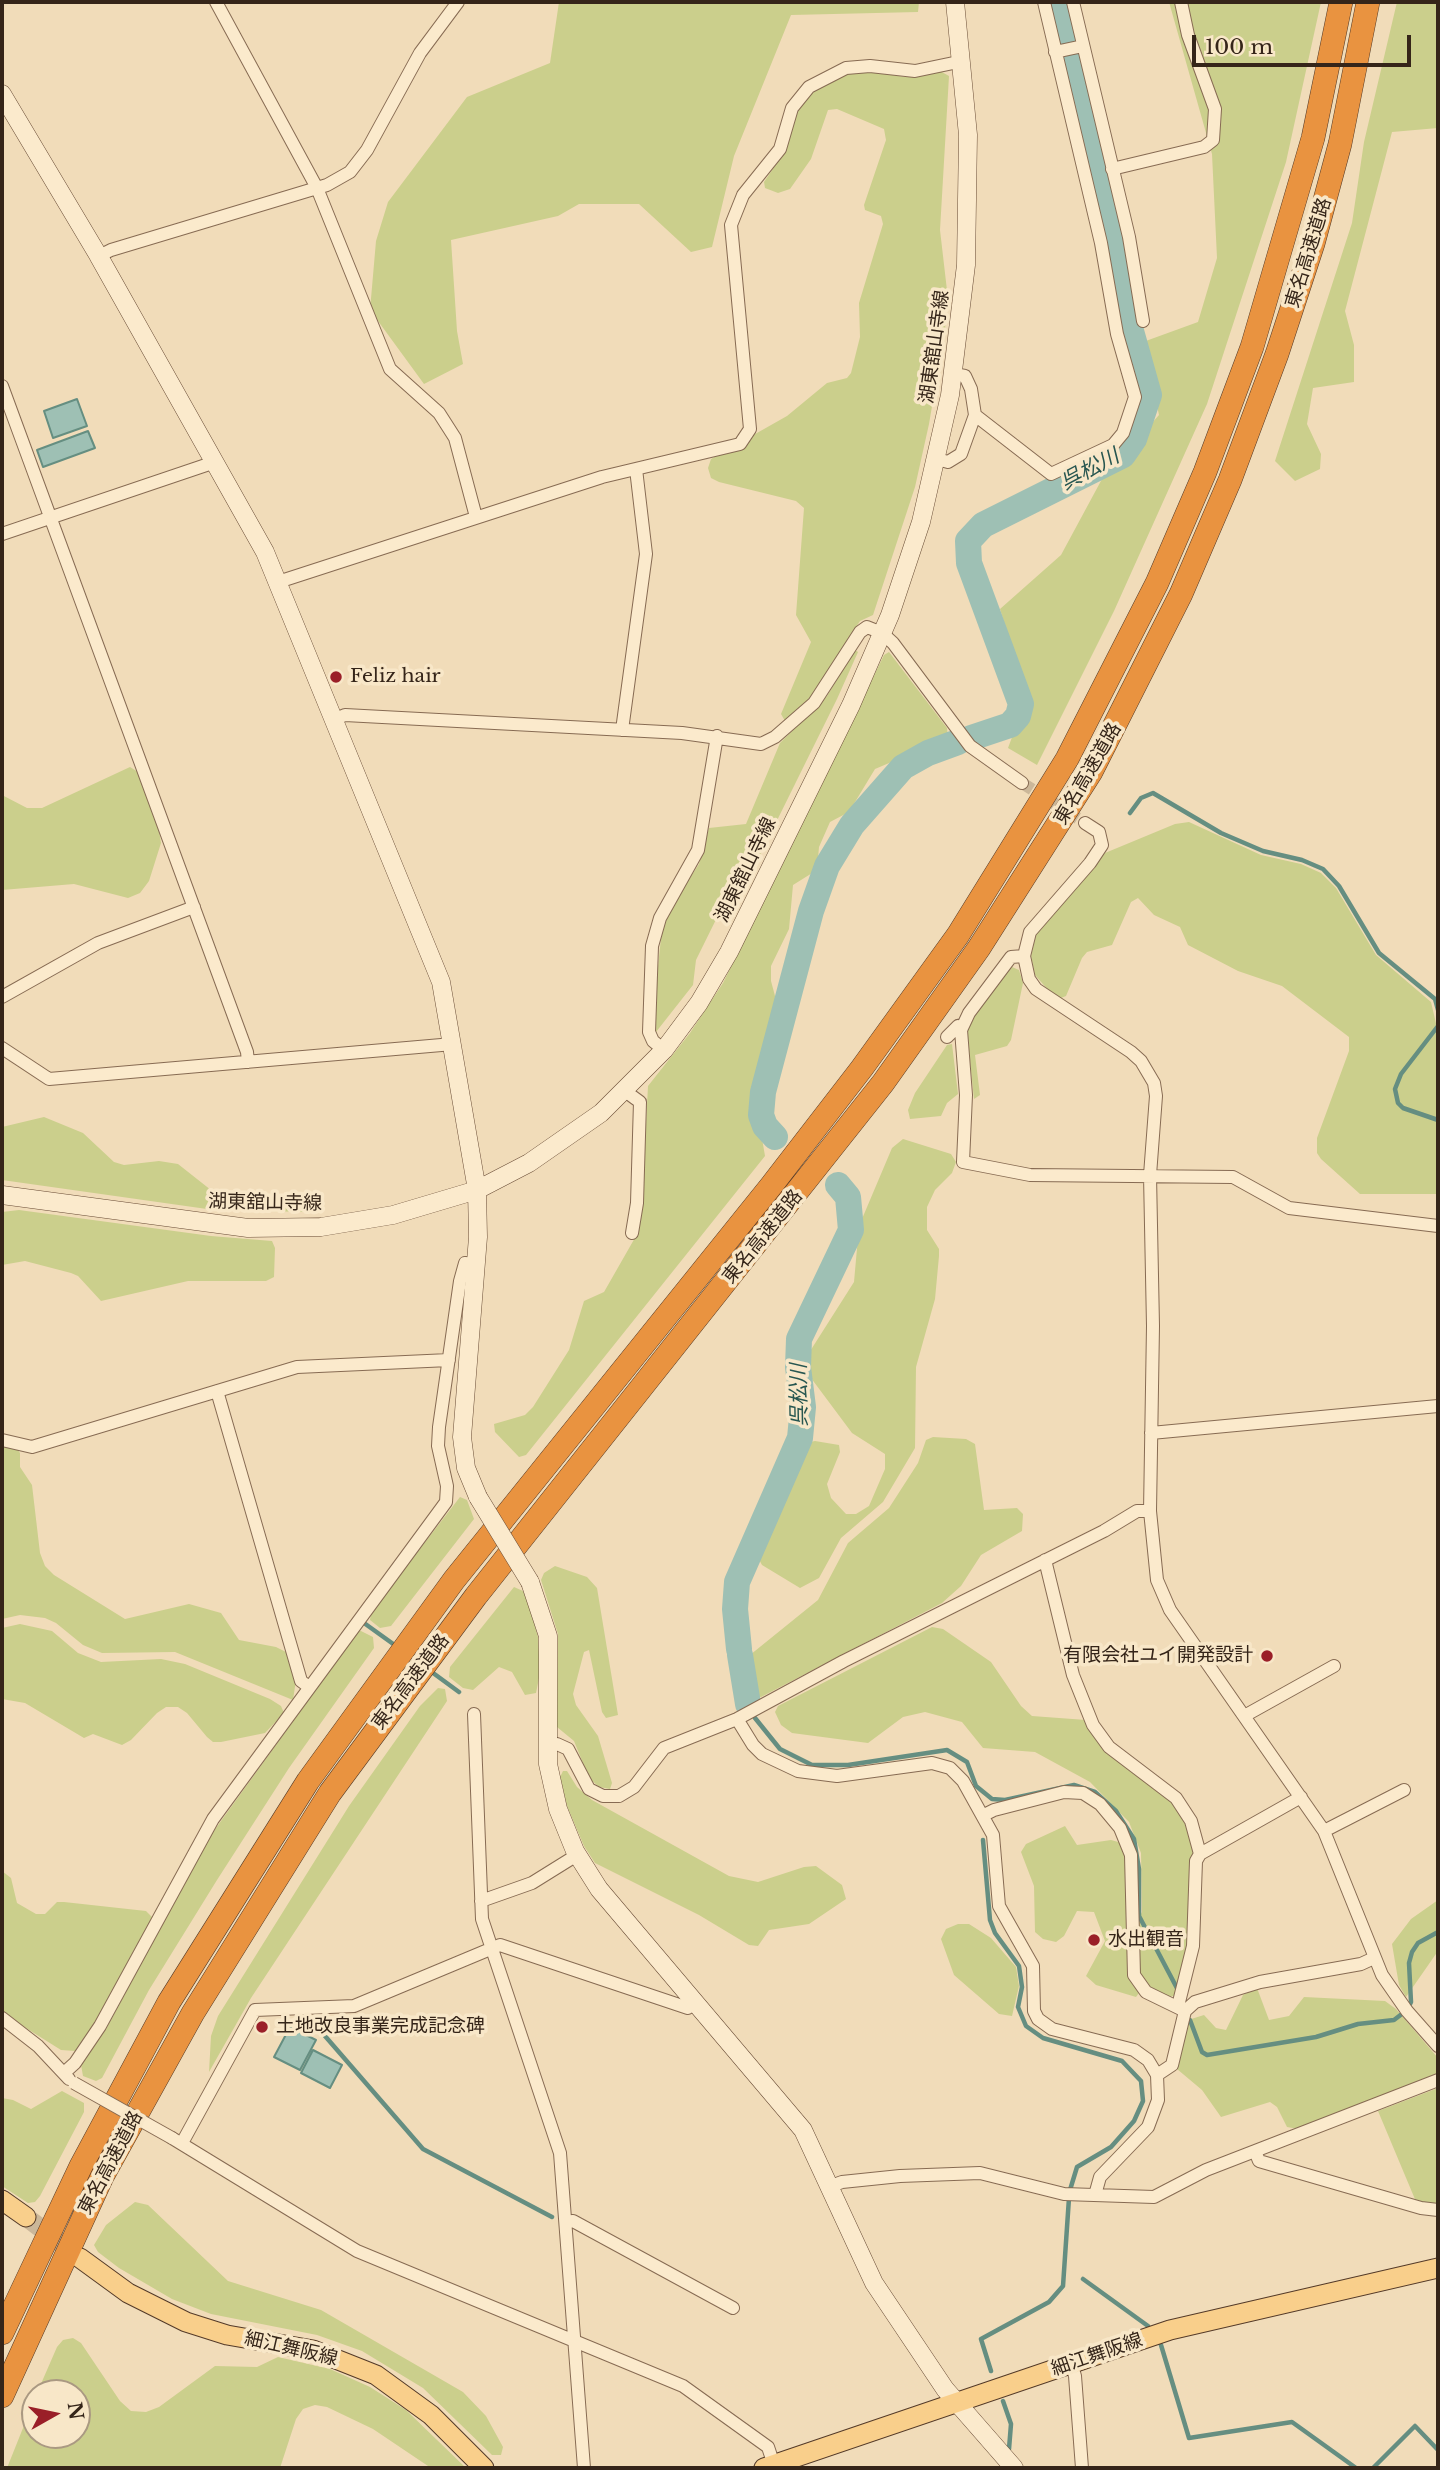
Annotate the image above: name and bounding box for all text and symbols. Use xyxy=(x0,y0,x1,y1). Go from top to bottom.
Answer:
scale bar xyxy=(1195,21,1414,65)
text: 100 m xyxy=(1205,34,1273,60)
street label: 東名高速道路 xyxy=(1281,195,1337,311)
street label: 湖東舘山寺線 xyxy=(916,289,954,405)
water label: 呉松川 xyxy=(1056,444,1124,496)
place label: Feliz hair xyxy=(350,666,441,688)
marker: Feliz hair xyxy=(328,669,344,685)
street label: 東名高速道路 xyxy=(1050,719,1126,829)
street label: 湖東舘山寺線 xyxy=(711,814,781,926)
street label: 東名高速道路 xyxy=(718,1186,808,1288)
street label: 湖東舘山寺線 xyxy=(208,1191,322,1215)
water label: 呉松川 xyxy=(787,1363,813,1427)
street label: 東名高速道路 xyxy=(368,1630,454,1734)
place label: 有限会社ユイ開発設計 xyxy=(1063,1645,1253,1667)
marker: 有限会社ユイ開発設計 xyxy=(1259,1648,1275,1664)
place label: 水出観音 xyxy=(1108,1929,1184,1951)
marker: 水出観音 xyxy=(1086,1932,1102,1948)
place label: 土地改良事業完成記念碑 xyxy=(276,2016,485,2038)
marker: 土地改良事業完成記念碑 xyxy=(254,2019,270,2035)
street label: 東名高速道路 xyxy=(74,2107,148,2219)
street label: 細江舞阪線 xyxy=(242,2327,340,2371)
street label: 細江舞阪線 xyxy=(1048,2329,1146,2381)
north arrow xyxy=(21,2379,91,2449)
text: N xyxy=(63,2400,88,2422)

